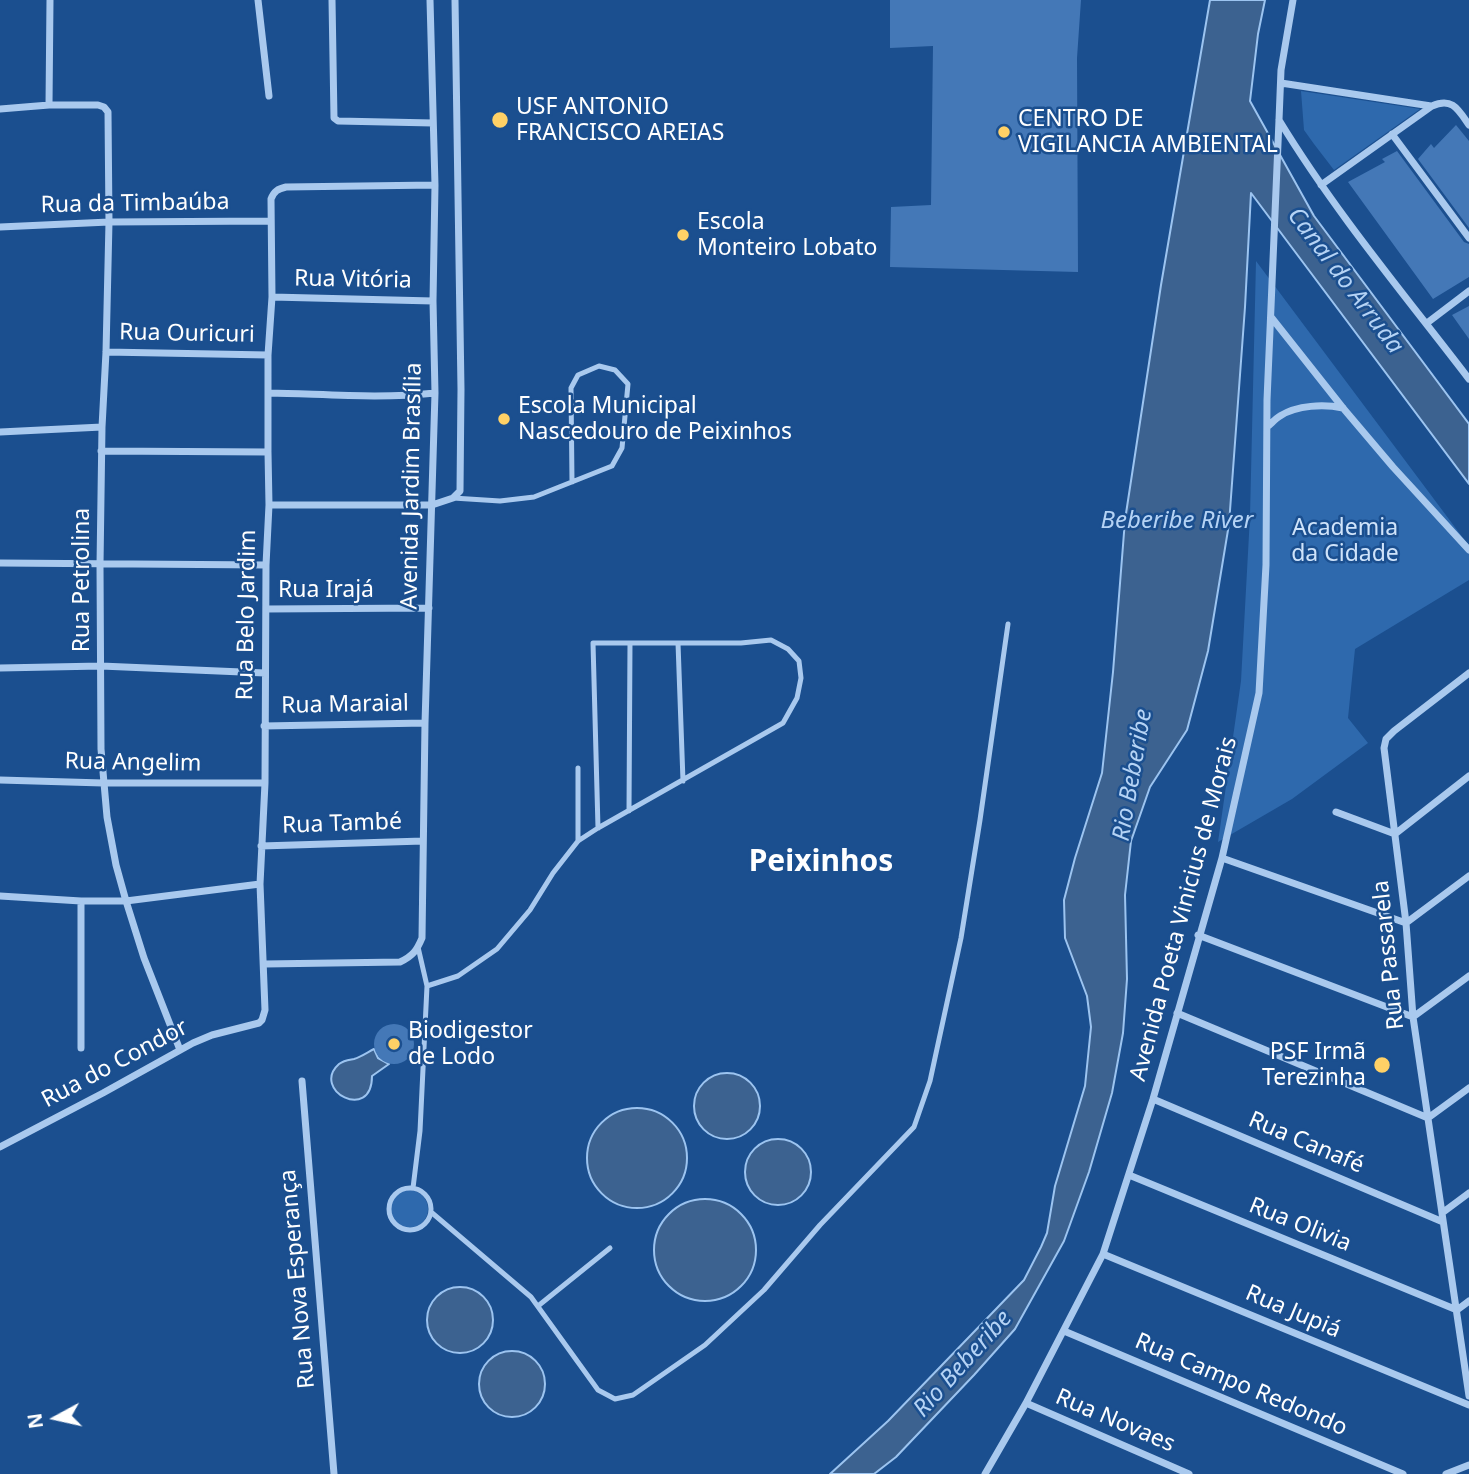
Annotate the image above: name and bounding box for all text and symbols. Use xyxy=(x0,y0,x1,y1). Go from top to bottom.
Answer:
place label: USF ANTONIO FRANCISCO AREIAS xyxy=(516,93,724,147)
place label: CENTRO DE VIGILANCIA AMBIENTAL xyxy=(1018,105,1278,159)
marker: USF ANTONIO FRANCISCO AREIAS xyxy=(490,110,510,130)
marker: CENTRO DE VIGILANCIA AMBIENTAL xyxy=(996,124,1012,140)
street label: Rua da Timbaúba xyxy=(40,189,230,219)
water label: Canal do Arruda xyxy=(1281,202,1409,360)
place label: Escola Monteiro Lobato xyxy=(697,208,877,262)
marker: Escola Monteiro Lobato xyxy=(675,227,691,243)
street label: Rua Vitória xyxy=(294,265,412,295)
street label: Rua Ouricuri xyxy=(119,319,255,349)
street label: Avenida Jardim Brasília xyxy=(396,362,428,610)
place label: Escola Municipal Nascedouro de Peixinhos xyxy=(518,392,792,446)
marker: Escola Municipal Nascedouro de Peixinhos xyxy=(496,411,512,427)
water label: Beberibe River xyxy=(1101,507,1253,535)
street label: Rua Petrolina xyxy=(68,508,96,652)
park label: Academia da Cidade xyxy=(1291,514,1399,568)
street label: Rua Belo Jardim xyxy=(232,529,262,701)
street label: Rua Irajá xyxy=(278,576,374,604)
street label: Rua Maraial xyxy=(281,690,409,720)
water label: Rio Beberibe xyxy=(1107,707,1159,843)
street label: Avenida Poeta Vinicius de Morais xyxy=(1125,734,1243,1084)
street label: Rua Angelim xyxy=(64,748,202,778)
street label: Rua També xyxy=(282,808,402,840)
district label: Peixinhos xyxy=(749,844,893,880)
street label: Rua Passarela xyxy=(1367,879,1411,1031)
street label: Rua do Condor xyxy=(37,1014,193,1114)
place label: Biodigestor de Lodo xyxy=(408,1017,533,1071)
marker: Biodigestor de Lodo xyxy=(386,1036,402,1052)
place label: PSF Irmã Terezinha xyxy=(1262,1038,1366,1092)
marker: PSF Irmã Terezinha xyxy=(1372,1055,1392,1075)
street label: Rua Canafé xyxy=(1244,1106,1368,1180)
street label: Rua Nova Esperança xyxy=(275,1168,321,1390)
street label: Rua Olivia xyxy=(1245,1192,1355,1258)
street label: Rua Jupiá xyxy=(1241,1280,1345,1344)
water label: Rio Beberibe xyxy=(908,1305,1018,1423)
street label: Rua Campo Redondo xyxy=(1131,1328,1351,1442)
north arrow xyxy=(21,1383,91,1453)
street label: Rua Novaes xyxy=(1051,1384,1179,1458)
text: N xyxy=(21,1411,49,1430)

